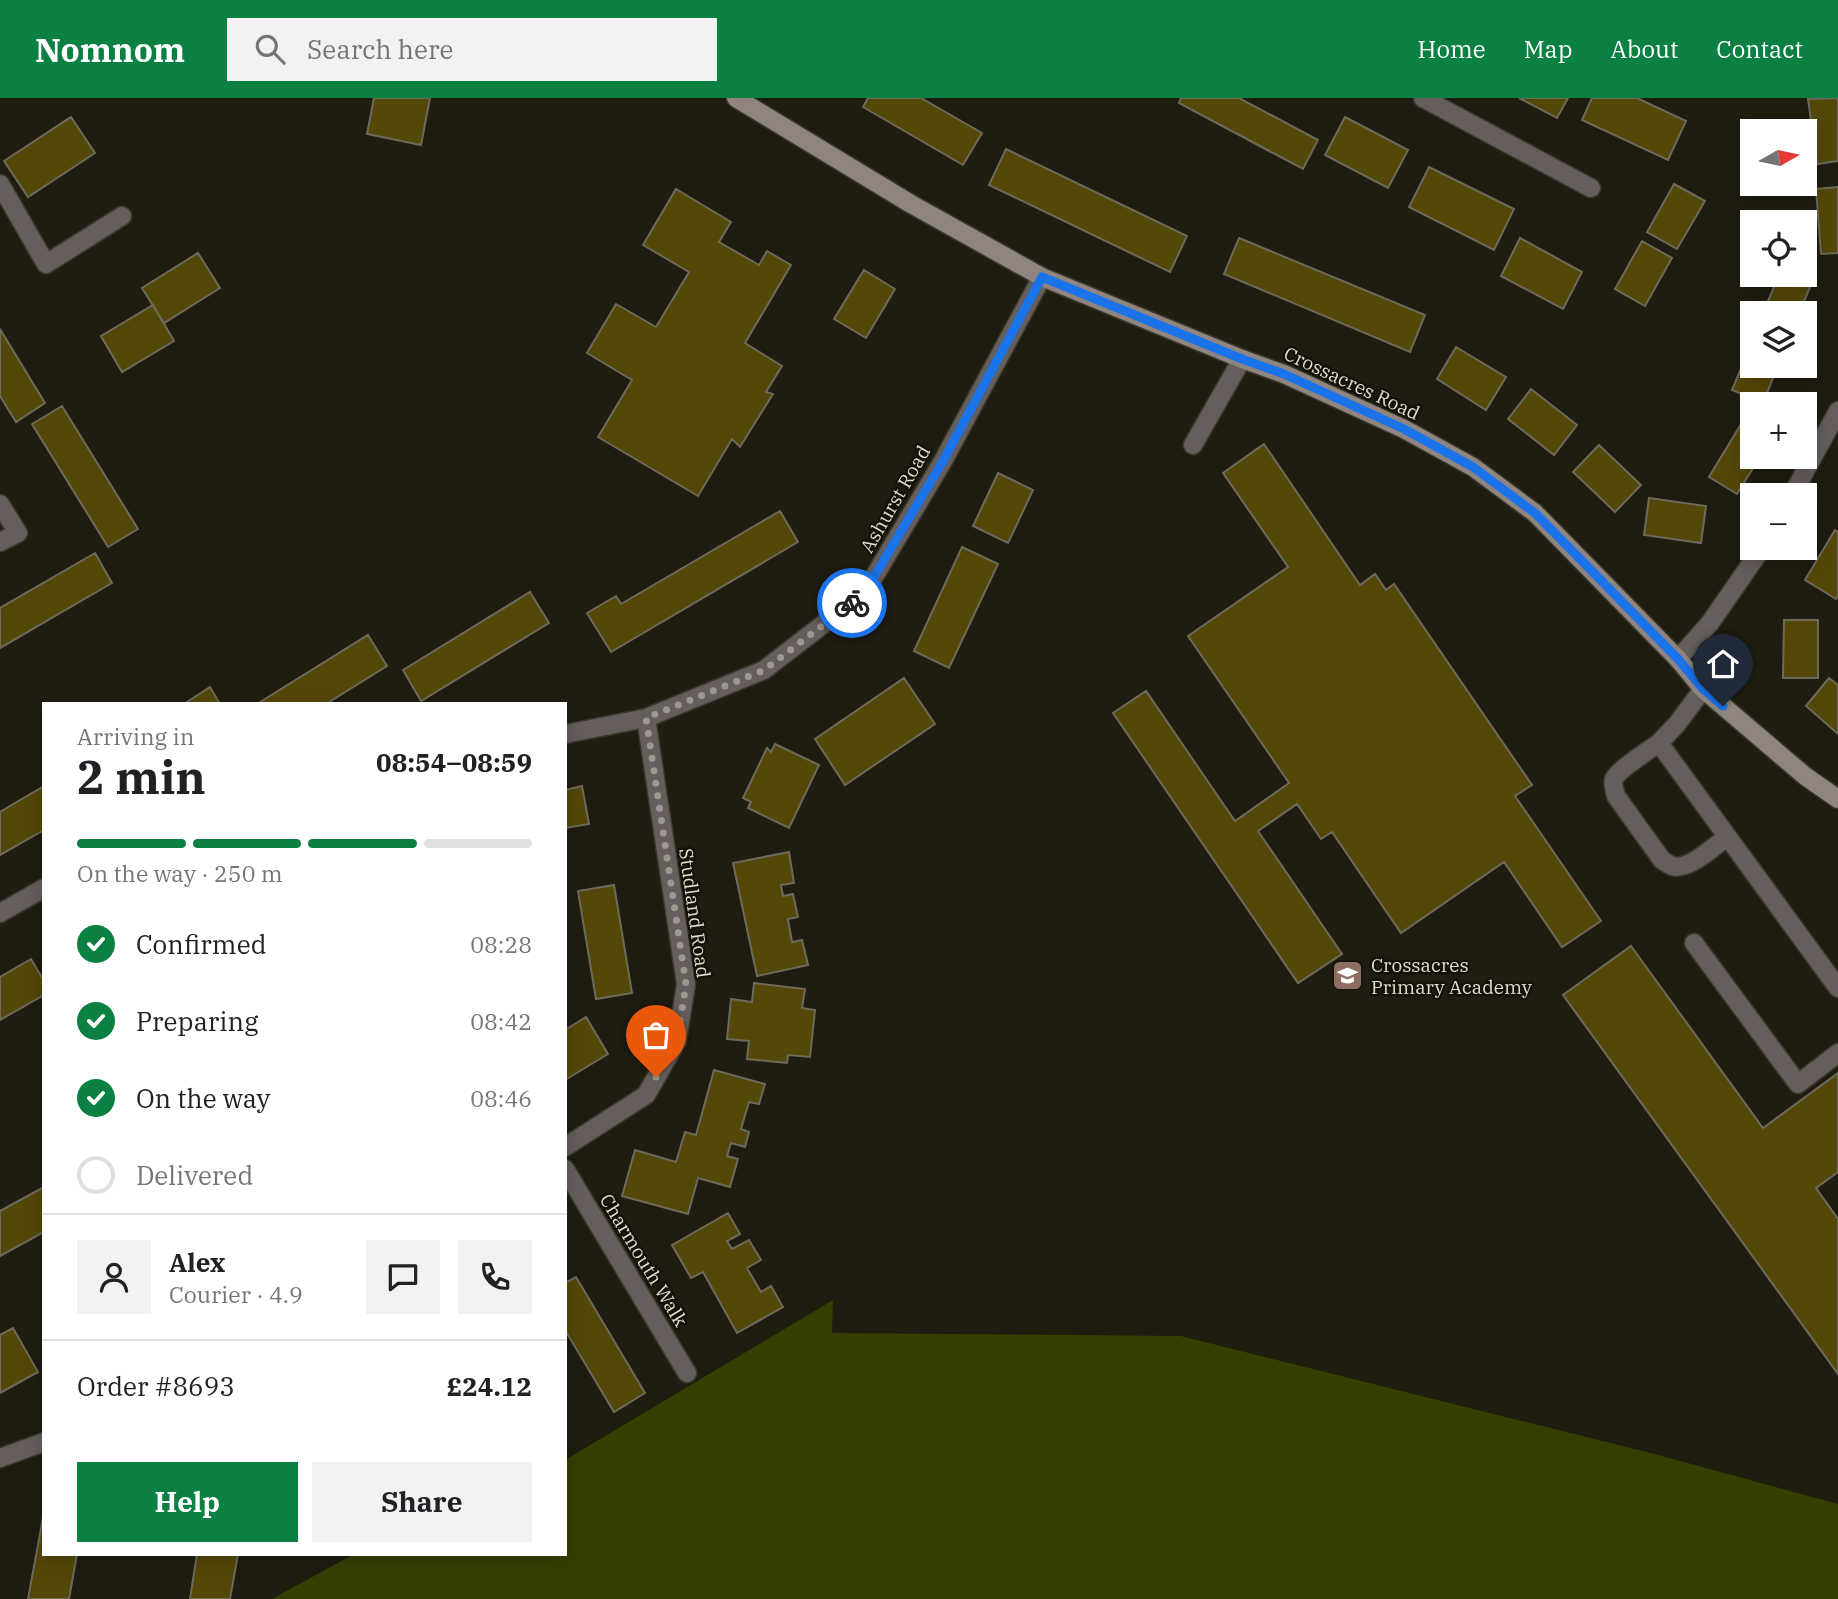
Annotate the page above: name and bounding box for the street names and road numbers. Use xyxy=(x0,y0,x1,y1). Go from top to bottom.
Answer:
street label: Crossacres Road xyxy=(1280,341,1424,425)
street label: Ashurst Road xyxy=(855,441,935,557)
street label: Studland Road xyxy=(674,847,716,979)
street label: Charmouth Walk xyxy=(595,1189,693,1331)

